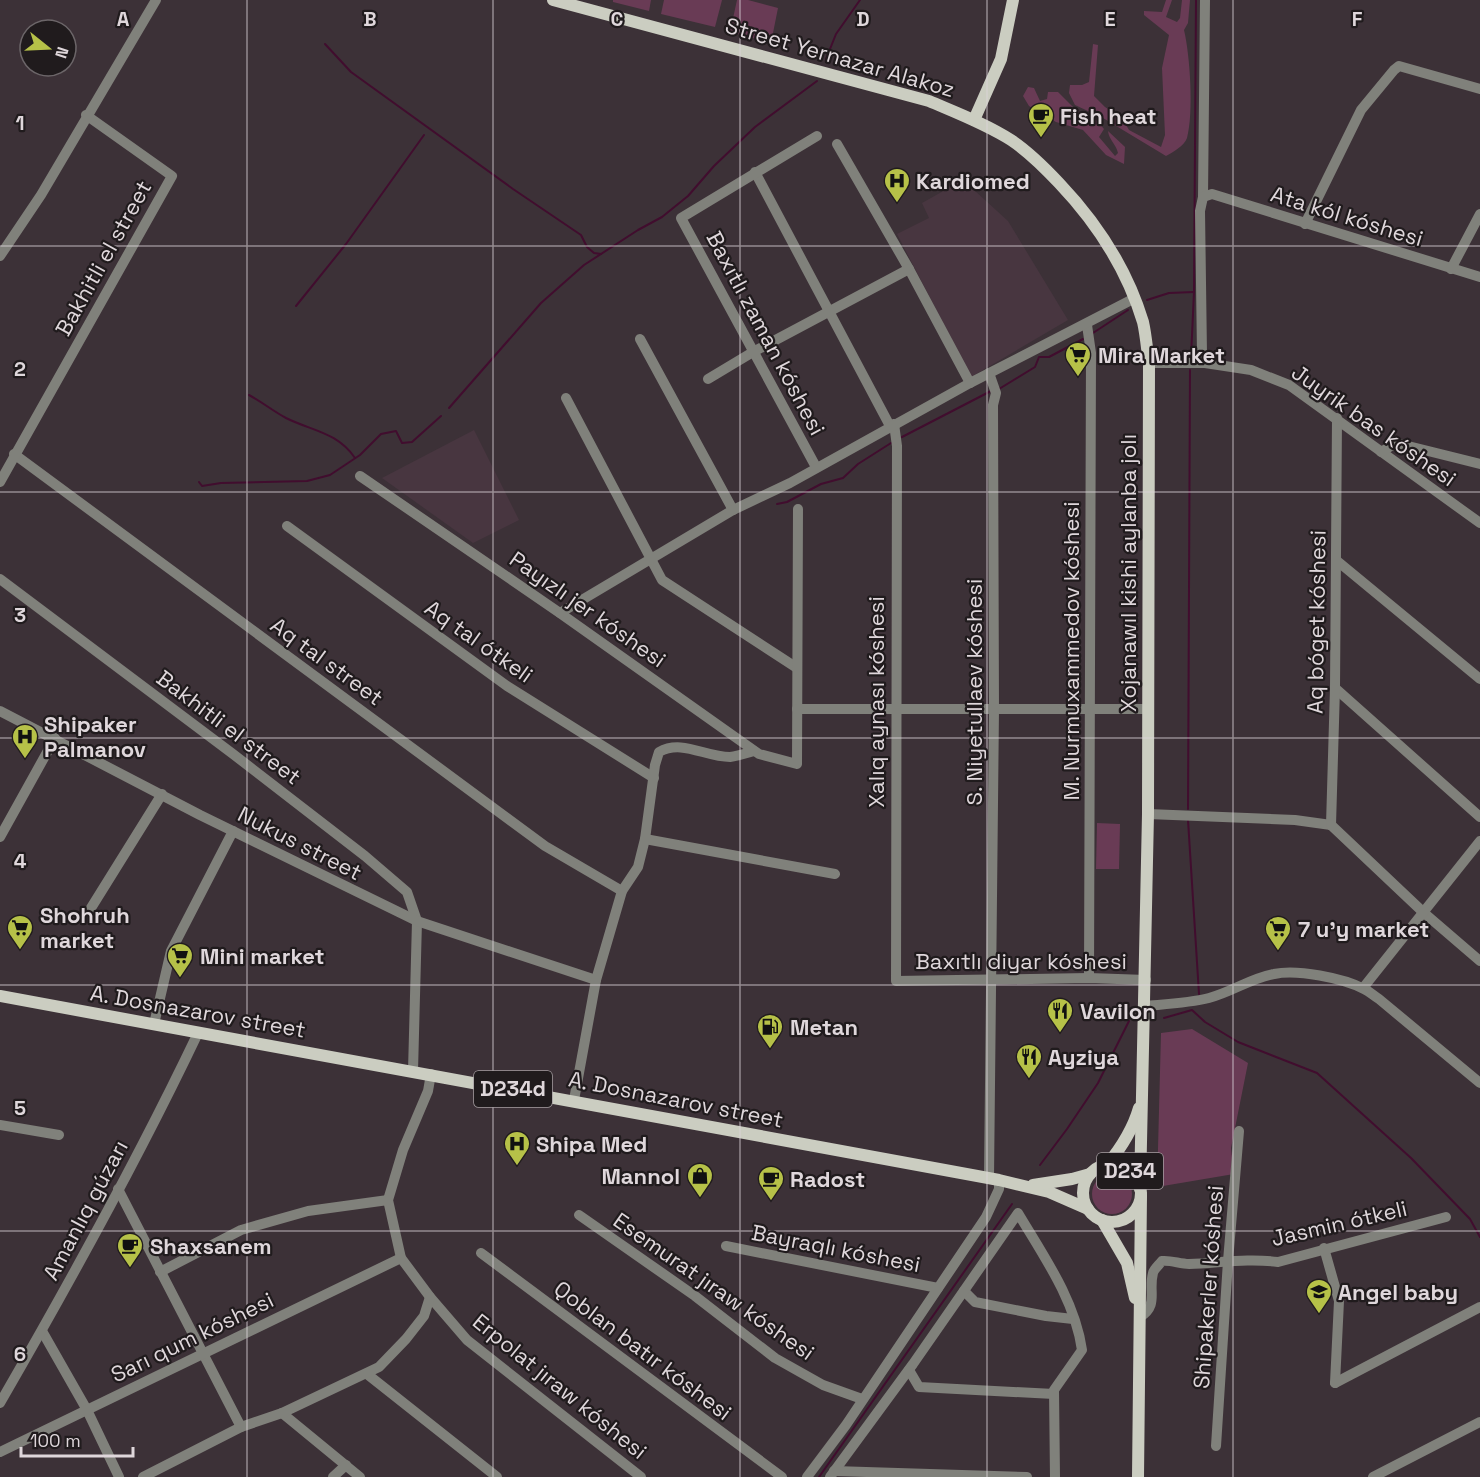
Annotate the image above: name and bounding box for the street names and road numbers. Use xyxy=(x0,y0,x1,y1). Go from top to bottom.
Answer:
street label: Street Yernazar Alakoz xyxy=(722,11,958,103)
street label: Bakhitli el street xyxy=(49,175,157,341)
street label: Ata kól kóshesi xyxy=(1268,180,1426,252)
street label: Baxıtlı zaman kóshesi xyxy=(700,226,832,440)
street label: Juyrik bas kóshesi xyxy=(1286,358,1462,492)
street label: Xojanawıl kishi aylanba jolı xyxy=(1114,434,1142,712)
street label: M. Nurmuxammedov kóshesi xyxy=(1057,501,1085,801)
street label: Aq bóget kóshesi xyxy=(1300,530,1332,714)
street label: Payızlı jer kóshesi xyxy=(504,545,672,673)
street label: S. Niyetullaev kóshesi xyxy=(960,579,988,805)
street label: Aq tal ótkeli xyxy=(419,593,539,689)
street label: Xalıq aynası kóshesi xyxy=(862,596,890,808)
street label: Aq tal street xyxy=(265,611,389,711)
street label: Bakhitli el street xyxy=(151,664,307,790)
street label: Nukus street xyxy=(233,800,367,886)
street label: Baxıtlı diyar kóshesi xyxy=(915,947,1127,975)
street label: A. Dosnazarov street xyxy=(88,978,308,1044)
street label: A. Dosnazarov street xyxy=(566,1064,786,1134)
road number: D234d xyxy=(474,1071,552,1107)
street label: Amanlıq gúzarı xyxy=(36,1135,134,1285)
road number: D234 xyxy=(1097,1153,1163,1189)
street label: Shipakerler kóshesi xyxy=(1187,1184,1229,1390)
street label: Jasmin ótkeli xyxy=(1268,1194,1410,1252)
street label: Esemurat jıraw kóshesi xyxy=(608,1206,820,1366)
street label: Bayraqlı kóshesi xyxy=(749,1218,923,1278)
street label: Qoblan batır kóshesi xyxy=(549,1274,737,1426)
street label: Sarı qum kóshesi xyxy=(106,1285,278,1389)
street label: Erpolat jıraw kóshesi xyxy=(467,1307,653,1465)

